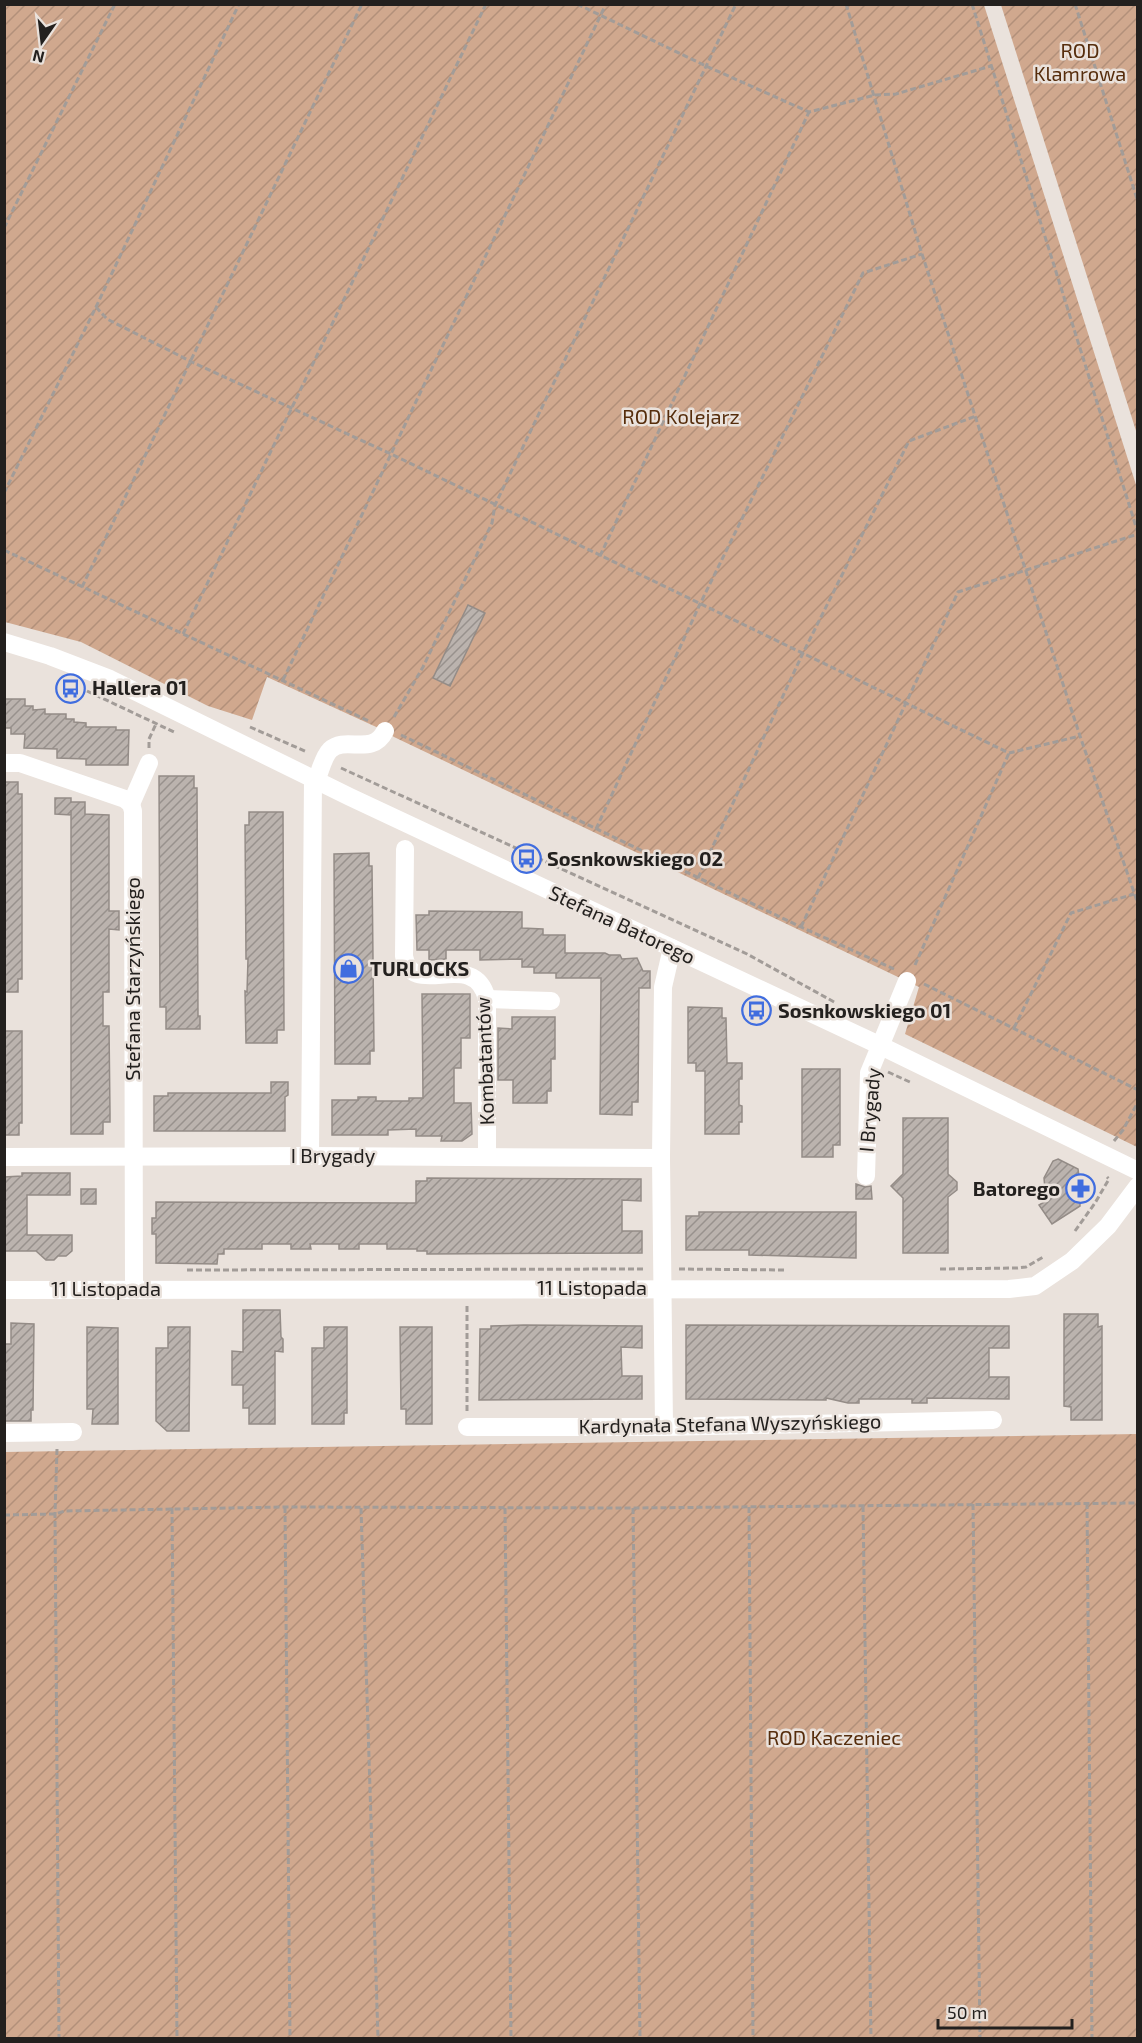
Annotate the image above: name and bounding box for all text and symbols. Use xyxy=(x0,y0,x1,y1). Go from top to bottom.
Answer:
north arrow xyxy=(12,12,72,72)
park label: ROD Klamrowa xyxy=(1034,38,1126,85)
text: N xyxy=(30,46,46,68)
park label: ROD Kolejarz xyxy=(622,404,740,428)
bus stop icon: Hallera 01 xyxy=(55,672,87,704)
place label: Hallera 01 xyxy=(92,675,187,699)
bus stop icon: Sosnkowskiego 02 xyxy=(510,843,542,875)
place label: Sosnkowskiego 02 xyxy=(547,846,723,870)
street label: Stefana Starzyńskiego xyxy=(120,877,144,1081)
street label: Stefana Batorego xyxy=(546,880,699,968)
shop icon: TURLOCKS xyxy=(333,953,365,985)
place label: TURLOCKS xyxy=(370,956,469,980)
bus stop icon: Sosnkowskiego 01 xyxy=(741,995,773,1027)
street label: Kombatantów xyxy=(470,996,498,1126)
place label: Sosnkowskiego 01 xyxy=(778,998,951,1022)
street label: I Brygady xyxy=(853,1066,885,1153)
street label: I Brygady xyxy=(291,1143,376,1167)
pharmacy icon: Batorego xyxy=(1065,1173,1097,1205)
place label: Batorego xyxy=(973,1176,1060,1200)
street label: 11 Listopada xyxy=(537,1275,647,1299)
street label: 11 Listopada xyxy=(51,1276,161,1300)
street label: Kardynała Stefana Wyszyńskiego xyxy=(578,1408,882,1438)
park label: ROD Kaczeniec xyxy=(767,1725,901,1749)
scale bar xyxy=(938,1992,1072,2030)
text: 50 m xyxy=(947,2001,987,2023)

